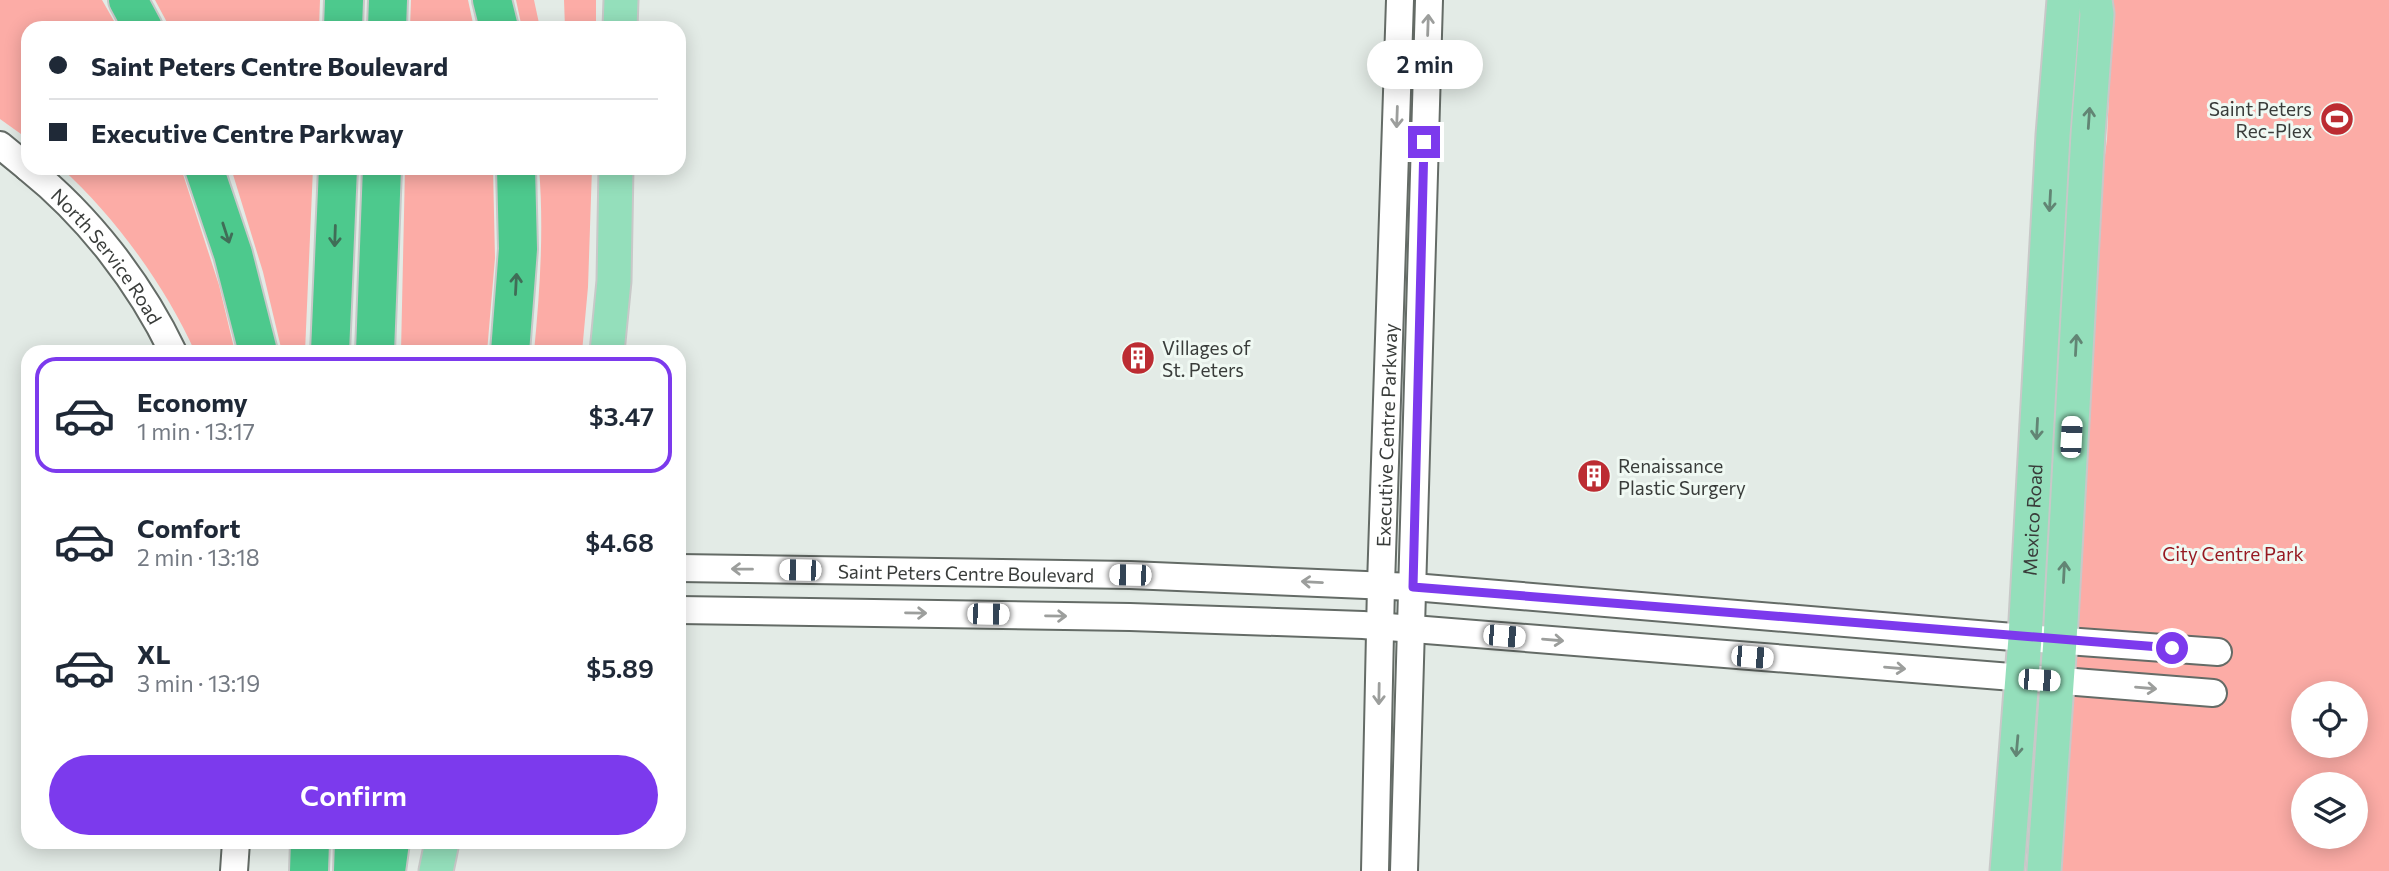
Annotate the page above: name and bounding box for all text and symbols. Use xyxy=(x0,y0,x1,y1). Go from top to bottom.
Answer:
one-way arrow xyxy=(1421,14,1434,37)
callout: 2 min xyxy=(1366,40,1482,90)
text: Saint Peters Centre Boulevard xyxy=(91,50,448,81)
text: 2 min xyxy=(1397,50,1453,78)
place label: Saint Peters Rec-Plex xyxy=(2209,97,2312,142)
sports icon: Saint Peters Rec-Plex xyxy=(2318,100,2356,138)
one-way arrow xyxy=(1390,105,1403,128)
one-way arrow xyxy=(2083,107,2096,130)
text: Executive Centre Parkway xyxy=(91,117,404,148)
route end xyxy=(1408,126,1440,158)
street label: North Service Road xyxy=(47,183,167,328)
one-way arrow xyxy=(2043,189,2056,212)
one-way arrow xyxy=(221,221,234,243)
one-way arrow xyxy=(328,224,341,247)
one-way arrow xyxy=(510,273,523,296)
street label: Executive Centre Parkway xyxy=(1371,323,1401,547)
one-way arrow xyxy=(2070,334,2083,357)
place label: Villages of St. Peters xyxy=(1162,336,1251,381)
building icon: Villages of St. Peters xyxy=(1119,339,1157,377)
icon: car xyxy=(53,384,116,447)
text: Economy xyxy=(137,386,248,417)
text: $3.47 xyxy=(589,400,654,431)
car xyxy=(2060,415,2083,459)
text: 1 min · 13:17 xyxy=(137,417,255,445)
one-way arrow xyxy=(2030,417,2043,440)
place label: Renaissance Plastic Surgery xyxy=(1618,454,1746,499)
building icon: Renaissance Plastic Surgery xyxy=(1575,457,1613,495)
street label: Mexico Road xyxy=(2017,463,2046,576)
icon: car xyxy=(53,510,116,573)
text: Comfort xyxy=(137,512,240,543)
text: $4.68 xyxy=(585,526,654,557)
park label: City Centre Park xyxy=(2162,542,2304,565)
text: 2 min · 13:18 xyxy=(137,543,260,571)
car xyxy=(779,559,822,581)
street label: Saint Peters Centre Boulevard xyxy=(838,559,1094,586)
one-way arrow xyxy=(2058,561,2071,584)
one-way arrow xyxy=(731,562,754,576)
car xyxy=(1109,564,1152,586)
one-way arrow xyxy=(1301,576,1324,589)
car xyxy=(967,603,1010,625)
one-way arrow xyxy=(904,606,927,620)
one-way arrow xyxy=(1045,609,1068,623)
car xyxy=(1483,624,1526,648)
route start xyxy=(2156,632,2188,664)
one-way arrow xyxy=(1541,634,1564,647)
icon: car xyxy=(53,636,116,699)
text: XL xyxy=(137,638,171,669)
car xyxy=(1731,645,1774,669)
text: $5.89 xyxy=(586,652,654,683)
one-way arrow xyxy=(1883,662,1906,675)
car xyxy=(2018,668,2061,692)
text: 3 min · 13:19 xyxy=(137,669,260,697)
map controls xyxy=(2291,681,2368,849)
button: locate xyxy=(2291,681,2368,758)
one-way arrow xyxy=(2134,682,2157,695)
one-way arrow xyxy=(1372,683,1386,706)
one-way arrow xyxy=(2010,735,2023,757)
button: Confirm xyxy=(49,755,658,835)
button: layers xyxy=(2291,772,2368,849)

